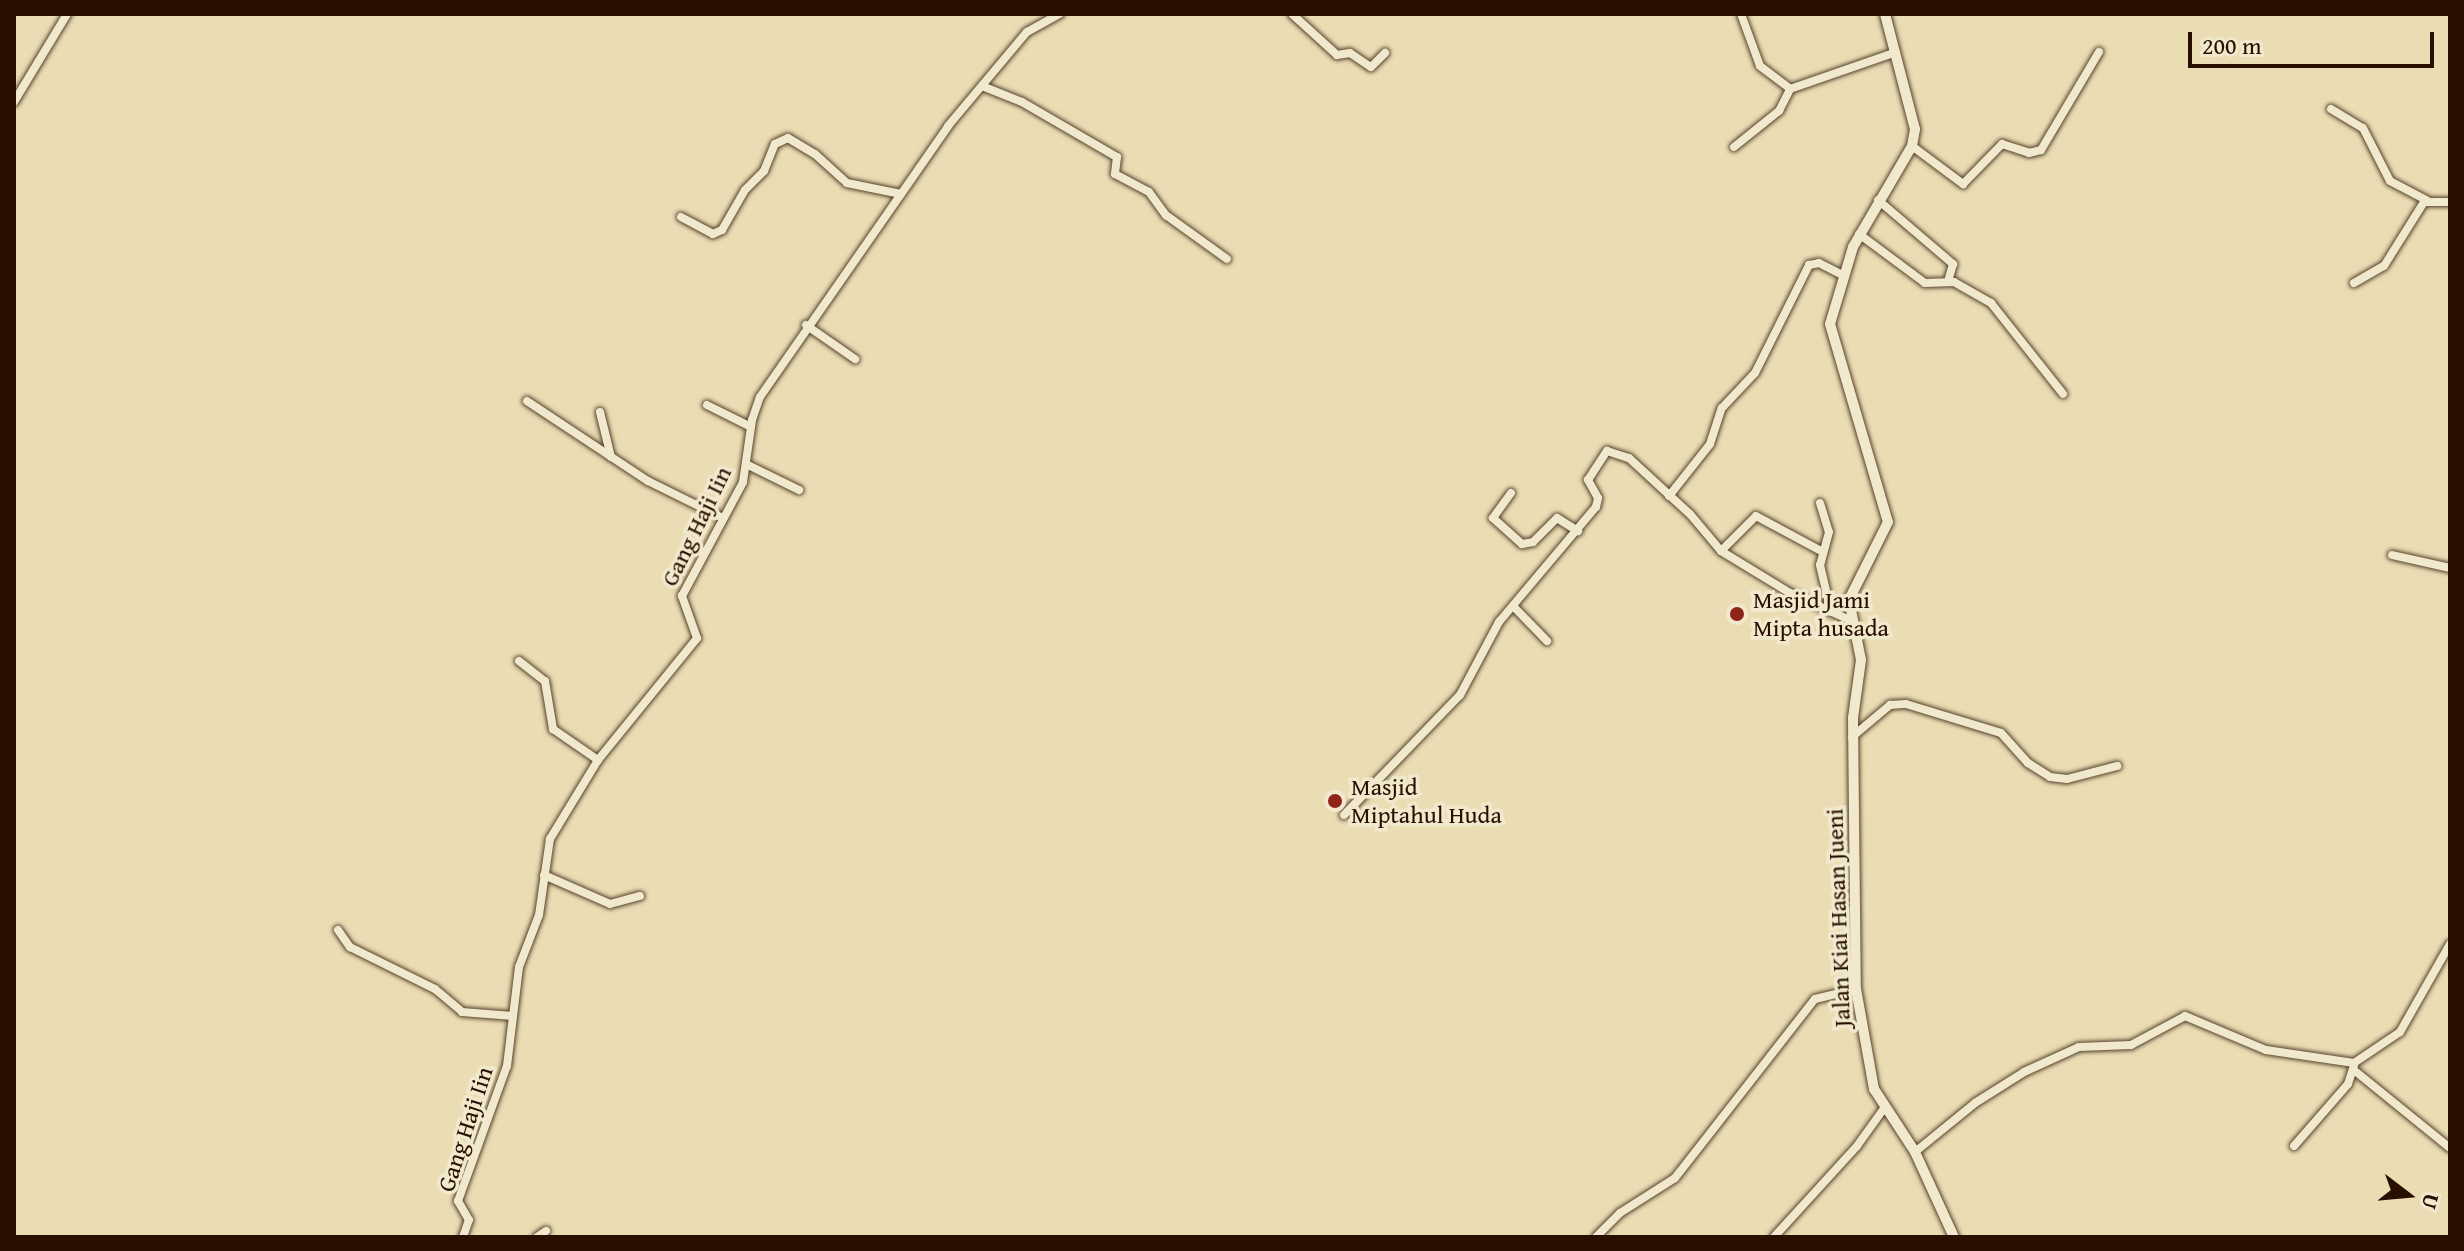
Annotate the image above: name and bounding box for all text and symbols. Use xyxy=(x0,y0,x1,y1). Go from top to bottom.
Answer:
scale bar xyxy=(2192,16,2438,66)
text: 200 m xyxy=(2202,28,2262,63)
street label: Gang Haji Iin xyxy=(655,461,737,591)
place label: Masjid Jami Mipta husada xyxy=(1753,586,1889,642)
marker: Masjid Jami Mipta husada xyxy=(1728,605,1746,623)
place label: Masjid Miptahul Huda xyxy=(1351,773,1502,829)
marker: Masjid Miptahul Huda xyxy=(1326,792,1344,810)
street label: Jalan Kiai Hasan Jueni xyxy=(1820,808,1856,1028)
street label: Gang Haji Iin xyxy=(431,1063,499,1195)
north arrow xyxy=(2368,1155,2448,1235)
text: U xyxy=(2414,1190,2448,1213)

